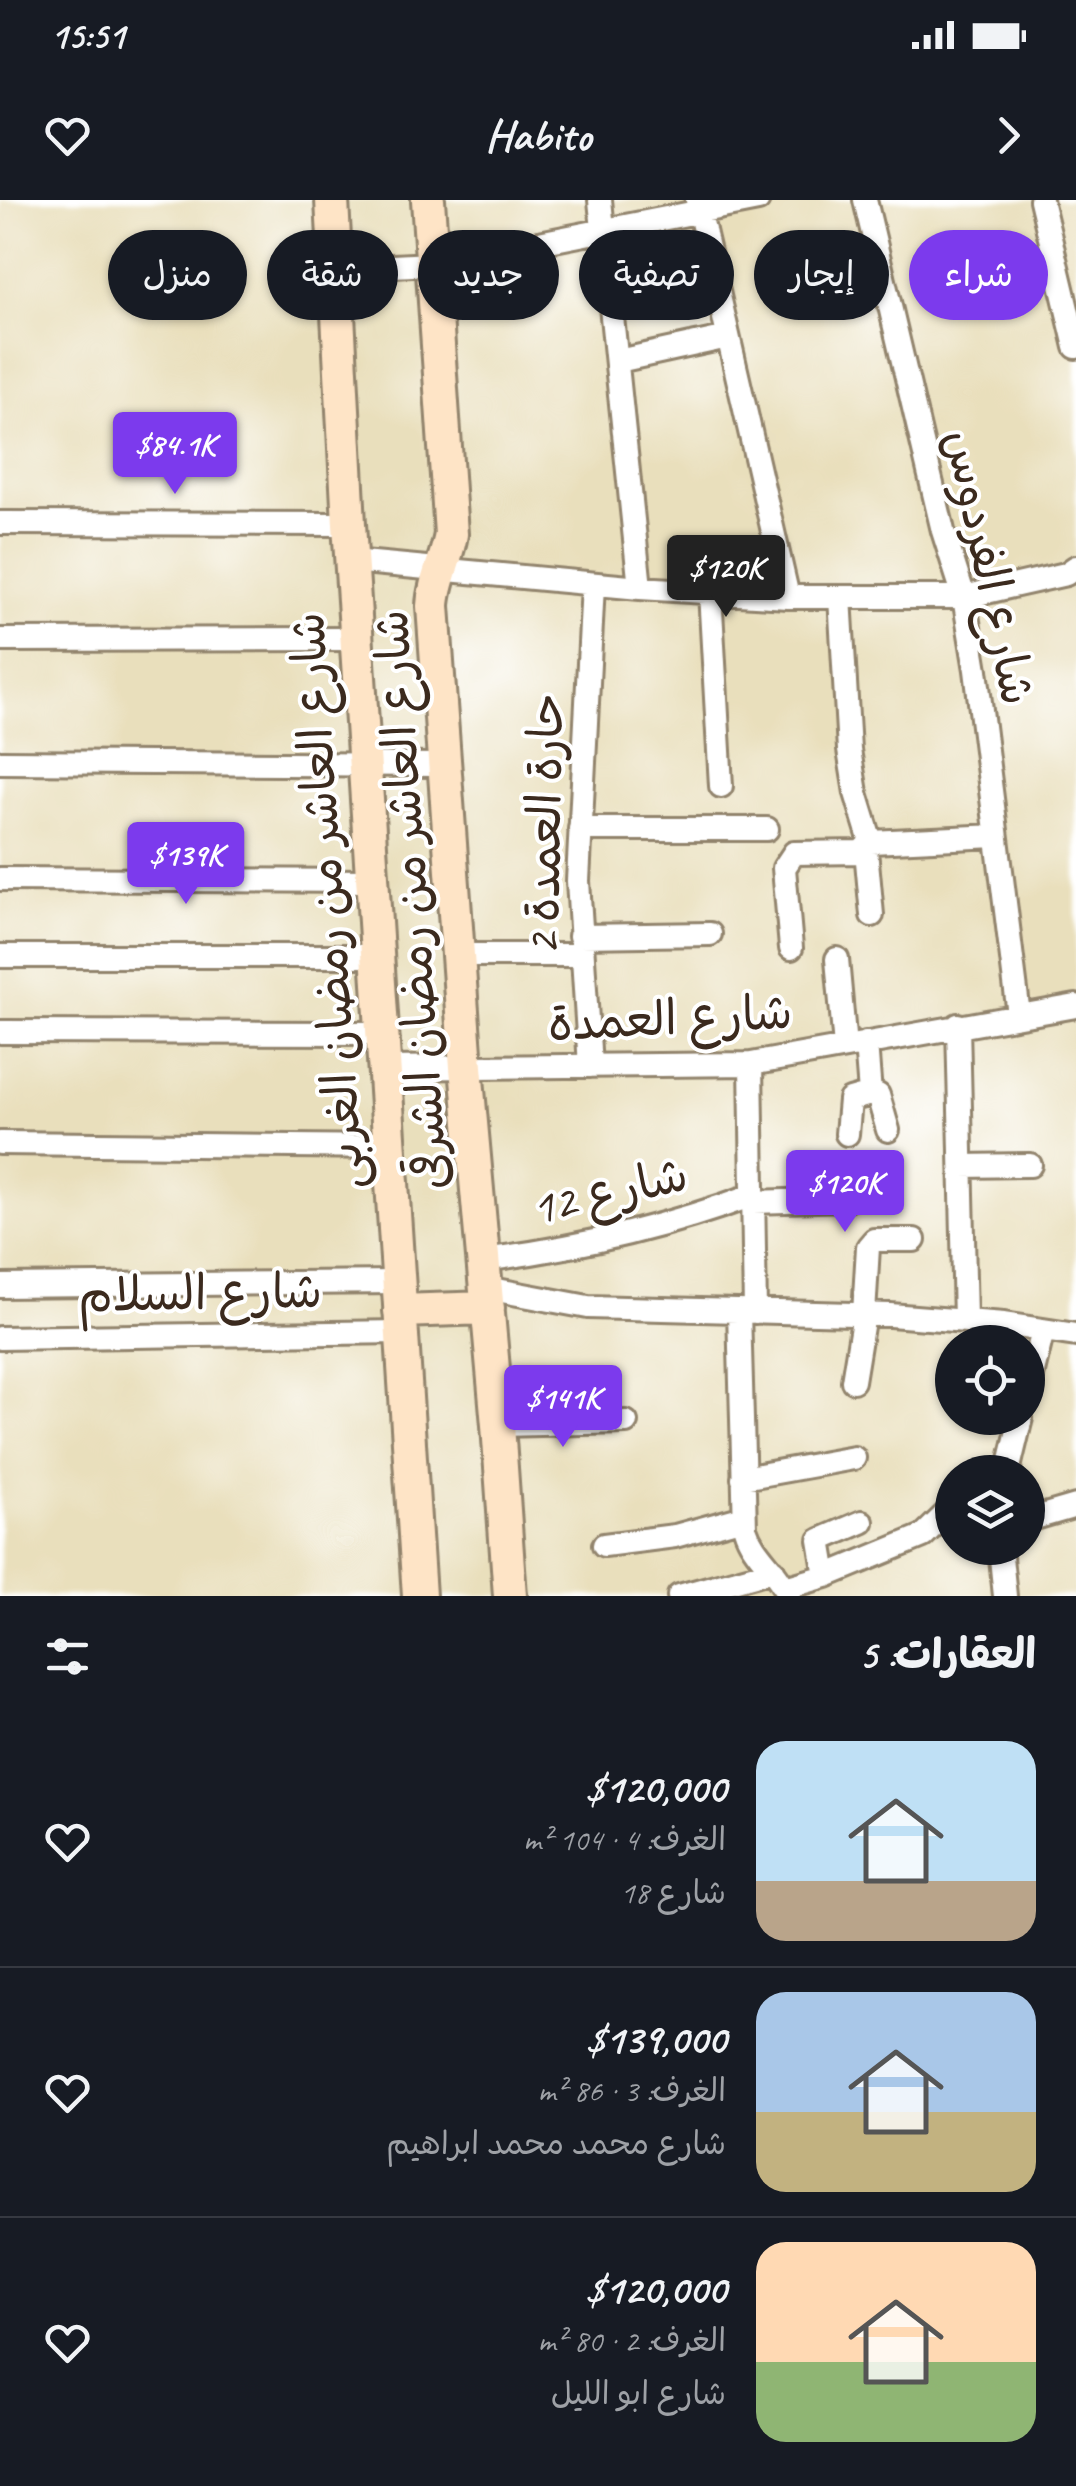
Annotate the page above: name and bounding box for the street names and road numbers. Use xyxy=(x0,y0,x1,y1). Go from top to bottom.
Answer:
street label: شارع الفردوس xyxy=(929,424,1048,711)
street label: شارع العاشر من رمضان الشرقى xyxy=(361,608,464,1192)
street label: شارع العاشر من رمضان الغربى xyxy=(277,610,380,1191)
street label: حارة العمدة 2 xyxy=(512,692,576,956)
street label: شارع العمدة xyxy=(546,982,794,1057)
street label: شارع 12 xyxy=(525,1144,694,1241)
street label: شارع السلام xyxy=(77,1261,323,1332)

